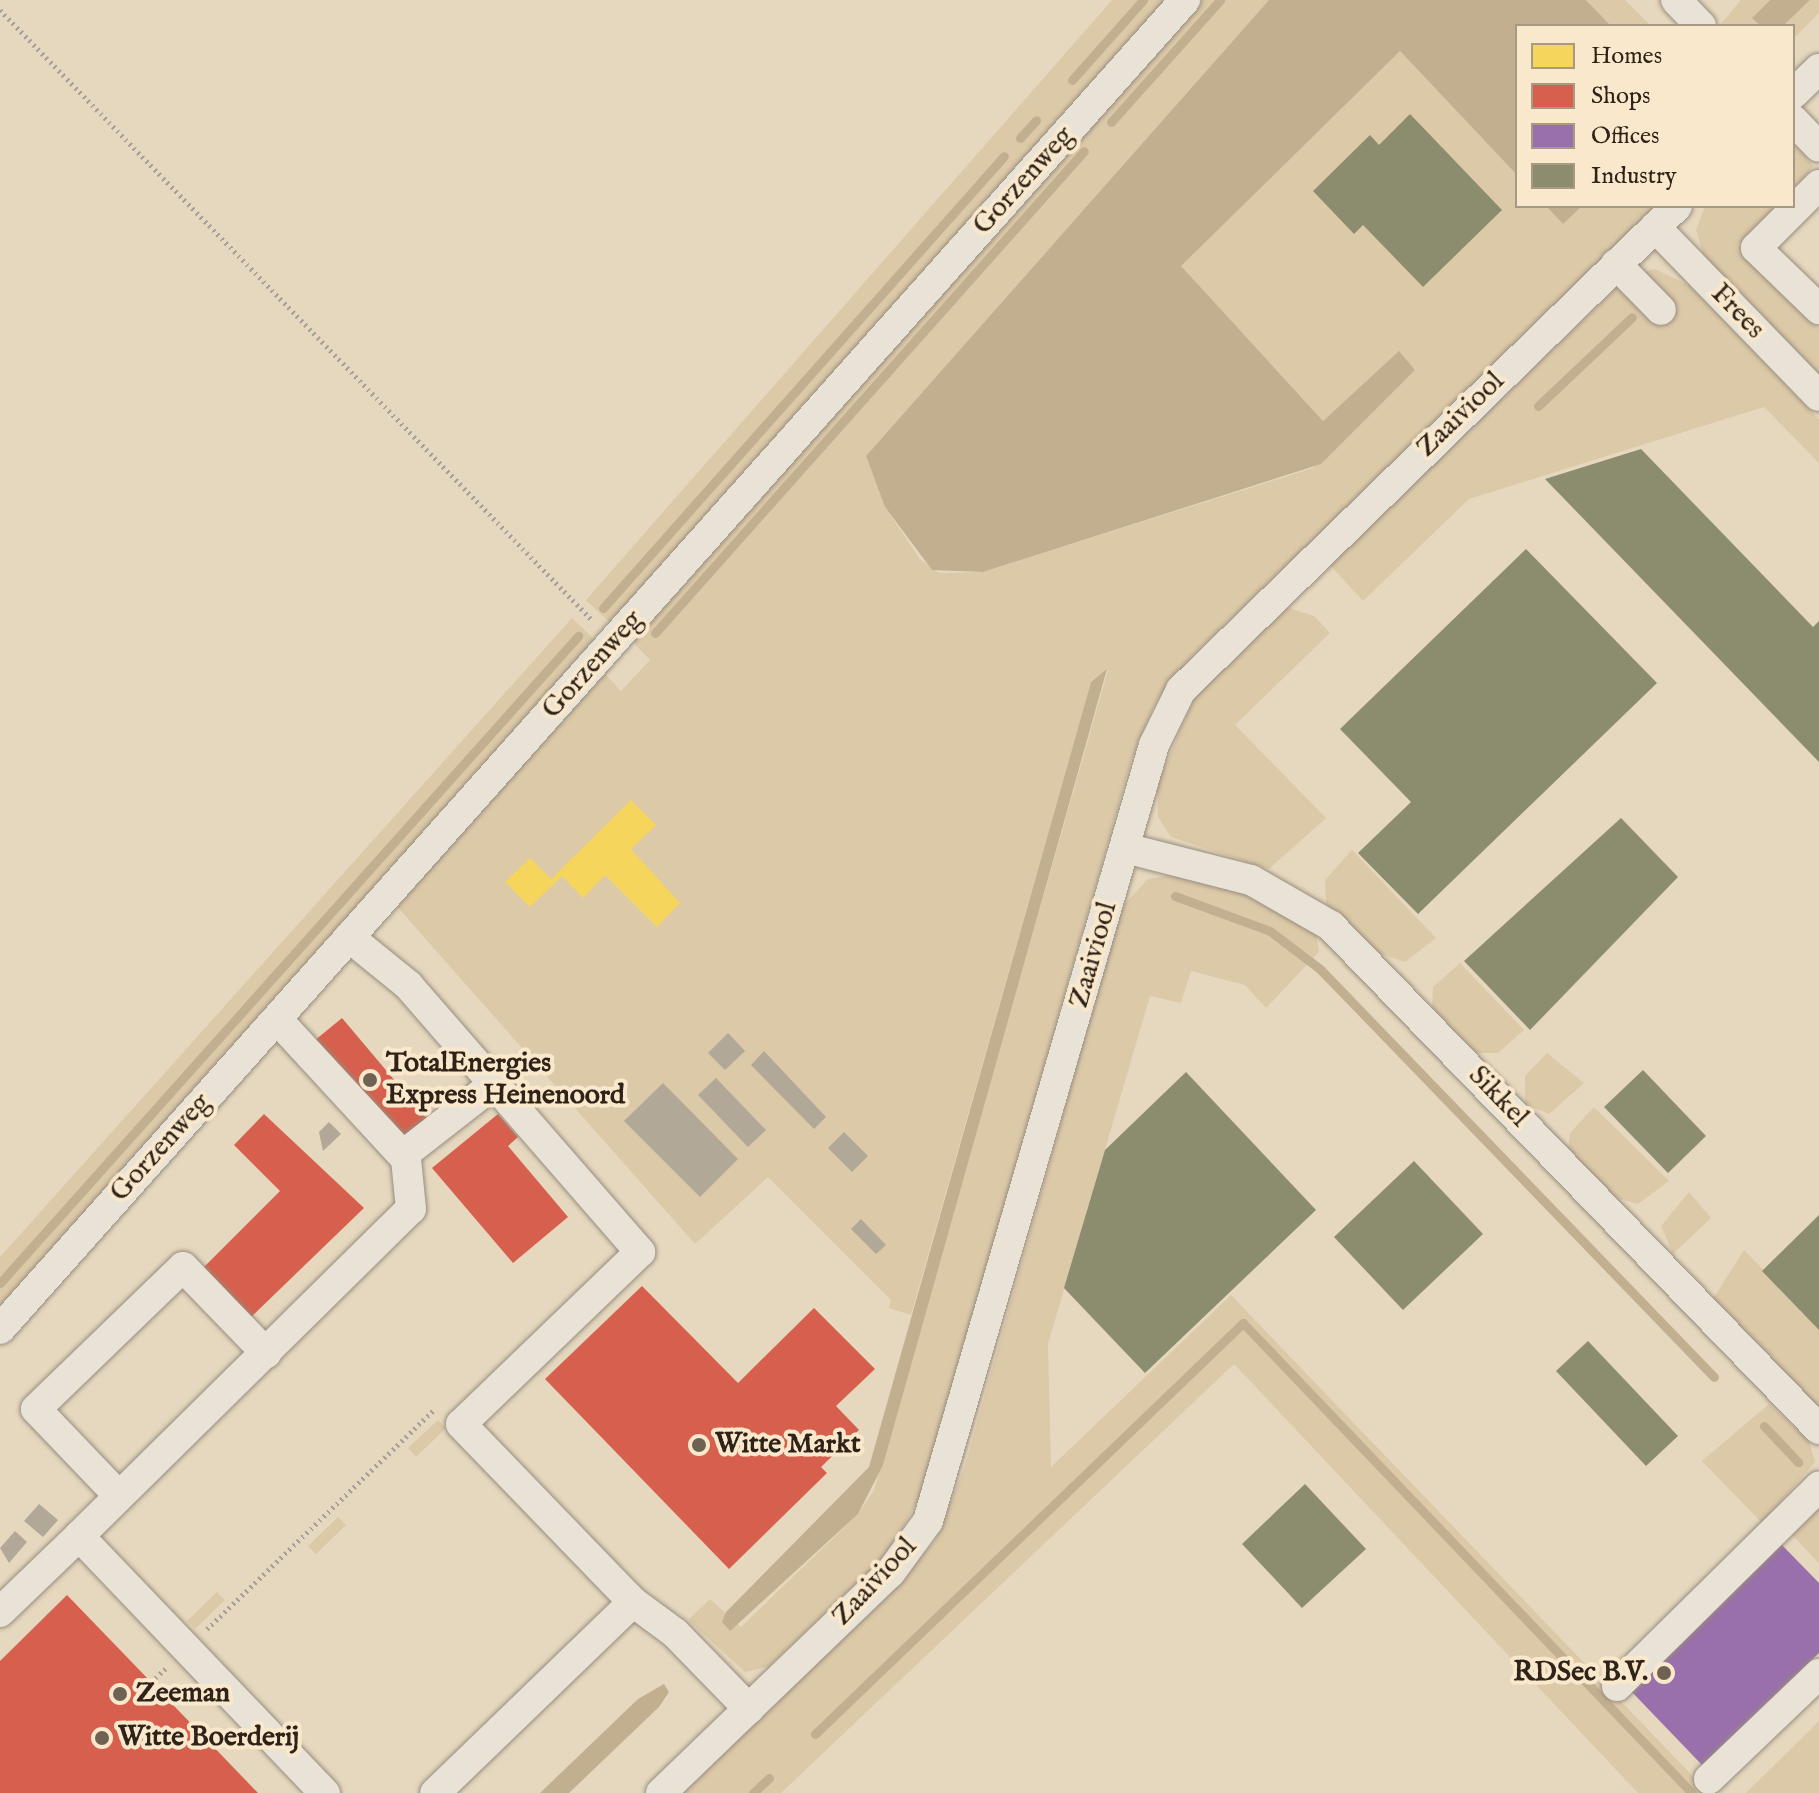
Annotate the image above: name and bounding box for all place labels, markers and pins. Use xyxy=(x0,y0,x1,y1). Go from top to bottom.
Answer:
place label: TotalEnergies Express Heinenoord xyxy=(386,1047,625,1113)
marker: TotalEnergies Express Heinenoord xyxy=(361,1071,379,1089)
place label: Witte Markt xyxy=(715,1428,860,1462)
marker: Witte Markt xyxy=(690,1436,708,1454)
place label: RDSec B.V. xyxy=(1513,1656,1648,1690)
marker: RDSec B.V. xyxy=(1655,1664,1673,1682)
place label: Zeeman xyxy=(136,1677,230,1711)
marker: Zeeman xyxy=(111,1685,129,1703)
place label: Witte Boerderij xyxy=(118,1721,299,1755)
marker: Witte Boerderij xyxy=(93,1729,111,1747)

